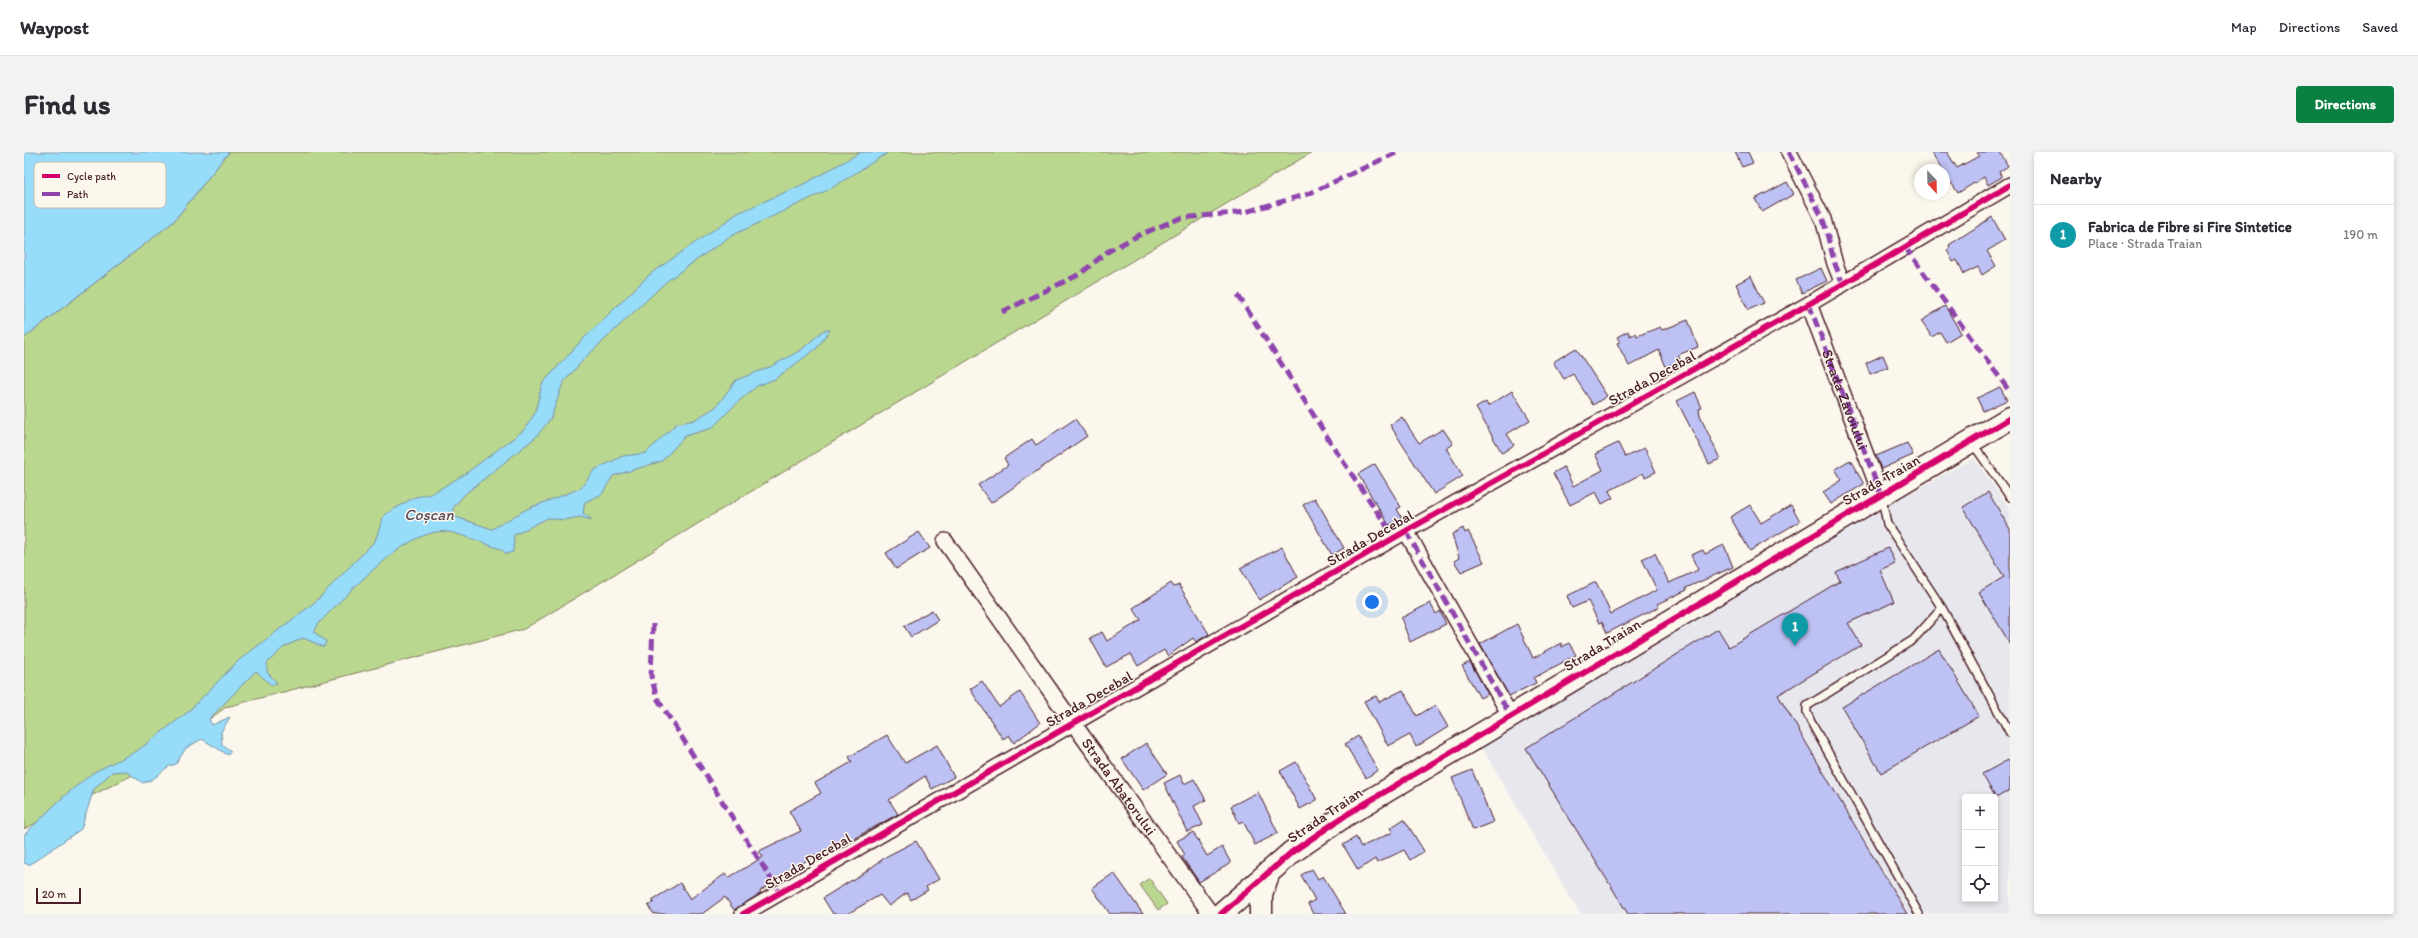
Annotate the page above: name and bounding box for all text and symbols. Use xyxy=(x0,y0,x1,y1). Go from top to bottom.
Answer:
text: Waypost xyxy=(20,16,89,39)
text: Map xyxy=(2231,19,2257,36)
text: Directions xyxy=(2279,19,2340,36)
text: Saved xyxy=(2362,19,2398,36)
button: Directions xyxy=(2296,86,2394,123)
text: Find us xyxy=(24,87,111,121)
legend xyxy=(34,162,166,208)
north arrow xyxy=(1914,164,1950,200)
text: Nearby xyxy=(2050,168,2102,188)
text: Cycle path xyxy=(67,170,116,183)
text: Path xyxy=(67,188,89,201)
text: Fabrica de Fibre si Fire Sintetice xyxy=(2088,218,2292,236)
text: 1 xyxy=(2060,227,2066,242)
text: 190 m xyxy=(2343,227,2378,242)
text: Place · Strada Traian xyxy=(2088,236,2202,251)
street label: Strada Decebal xyxy=(1605,346,1700,409)
street label: Strada Zăvoiului xyxy=(1818,347,1872,452)
street label: Strada Traian xyxy=(1839,451,1923,509)
water label: Coșcan xyxy=(404,505,454,524)
street label: Strada Decebal xyxy=(1323,506,1417,570)
your location xyxy=(1362,592,1382,612)
pin: 1 xyxy=(1782,613,1808,646)
street label: Strada Traian xyxy=(1560,615,1644,675)
street label: Strada Decebal xyxy=(1042,667,1136,731)
street label: Strada Abatorului xyxy=(1078,734,1160,839)
street label: Strada Traian xyxy=(1284,783,1366,847)
map controls xyxy=(1962,794,1998,902)
button: + xyxy=(1962,794,1998,830)
street label: Strada Decebal xyxy=(761,829,855,893)
button: − xyxy=(1962,830,1998,866)
button: locate xyxy=(1962,866,1998,902)
scale bar xyxy=(36,886,81,905)
text: 20 m xyxy=(42,888,66,901)

